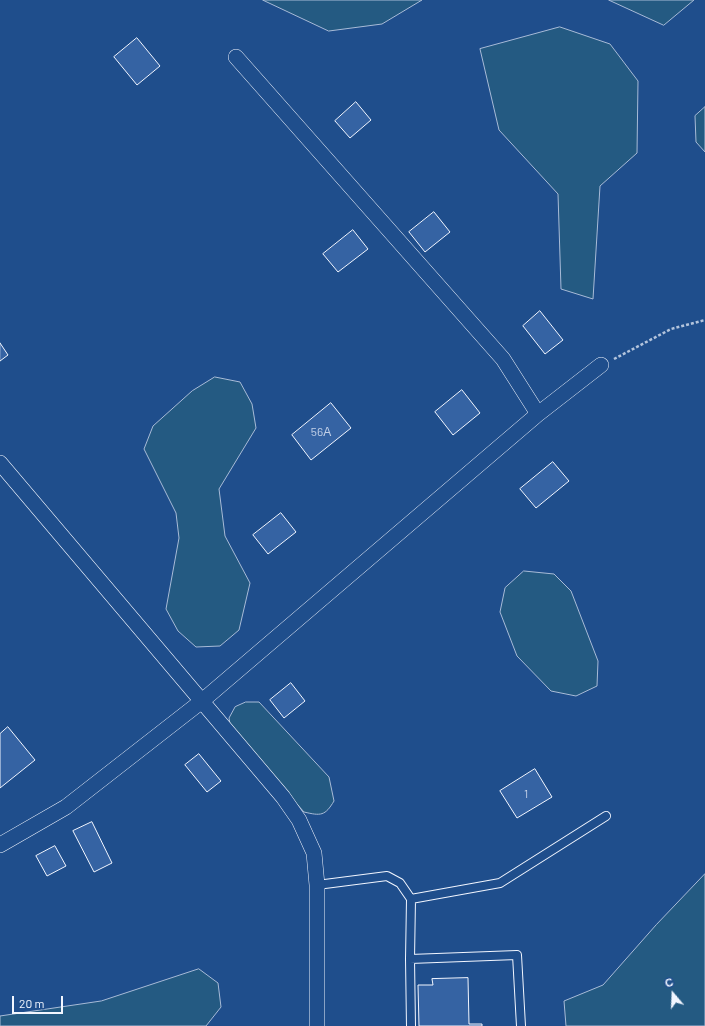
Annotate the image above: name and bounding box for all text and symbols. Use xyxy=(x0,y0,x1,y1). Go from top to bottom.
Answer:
house number: 56А xyxy=(311,425,331,439)
house number: 1 xyxy=(524,787,528,801)
north arrow xyxy=(653,974,693,1014)
text: С xyxy=(663,975,675,990)
scale bar xyxy=(14,988,65,1014)
text: 20 m xyxy=(19,996,45,1010)

